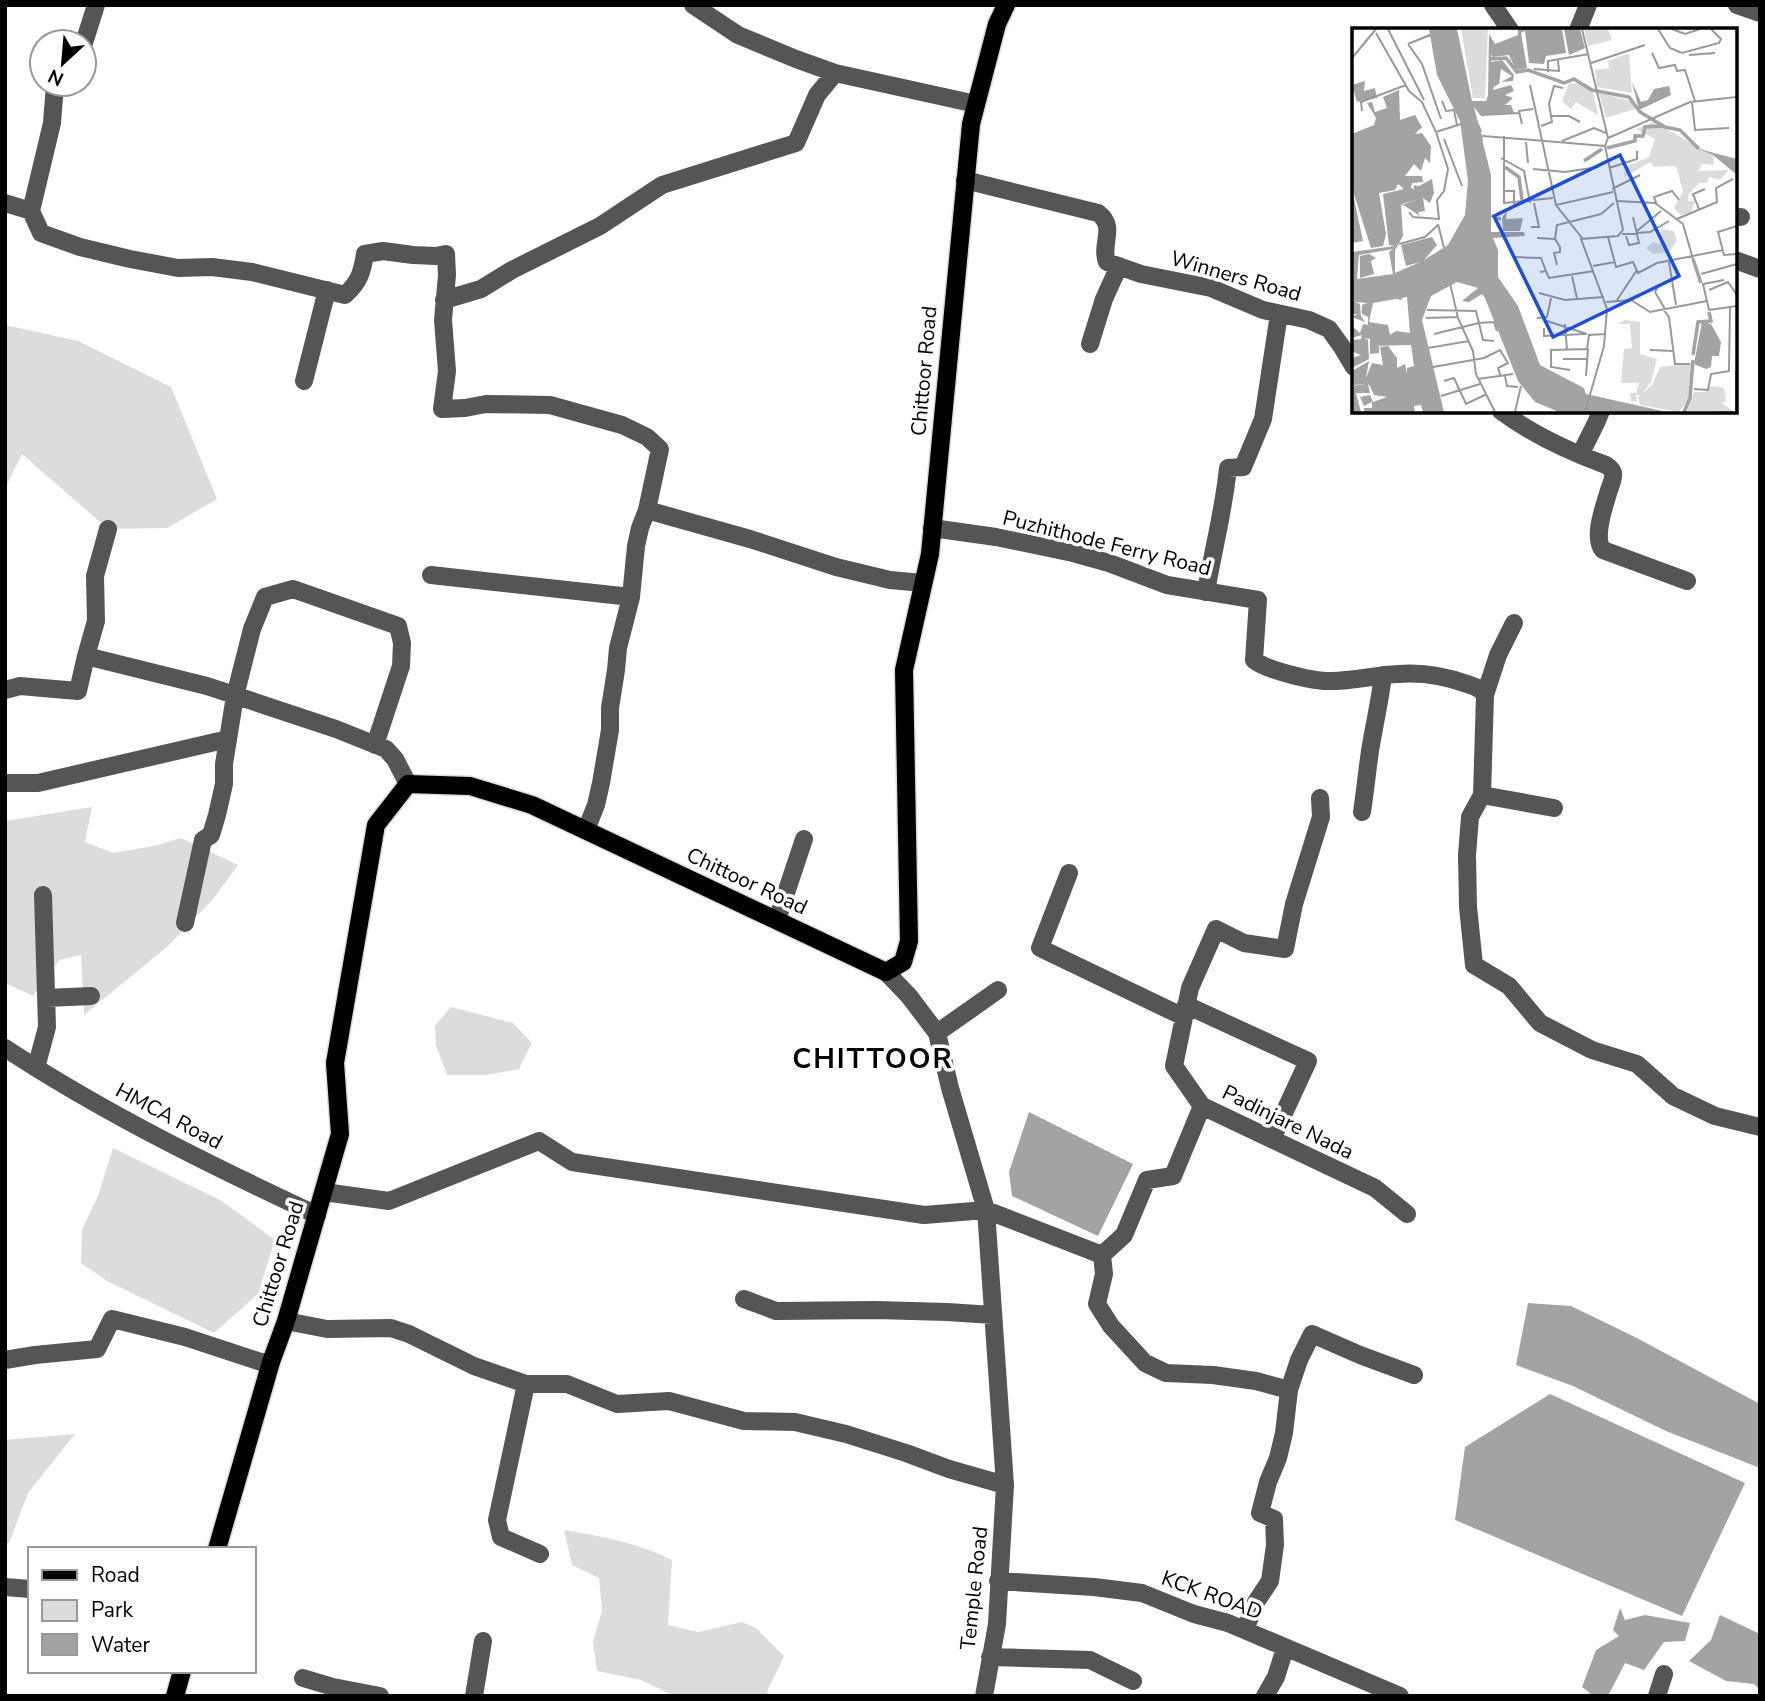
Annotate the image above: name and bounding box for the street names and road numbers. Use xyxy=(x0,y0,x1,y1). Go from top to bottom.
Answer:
street label: Winners Road xyxy=(1167,244,1305,308)
street label: Chittoor Road xyxy=(904,305,944,437)
street label: Puzhithode Ferry Road xyxy=(1000,504,1214,582)
street label: Chittoor Road xyxy=(682,841,812,921)
street label: HMCA Road xyxy=(111,1076,227,1156)
street label: Padinjare Nada xyxy=(1218,1078,1358,1166)
street label: Chittoor Road xyxy=(246,1198,310,1330)
street label: Temple Road xyxy=(954,1525,994,1651)
street label: KCK ROAD xyxy=(1157,1564,1267,1626)

